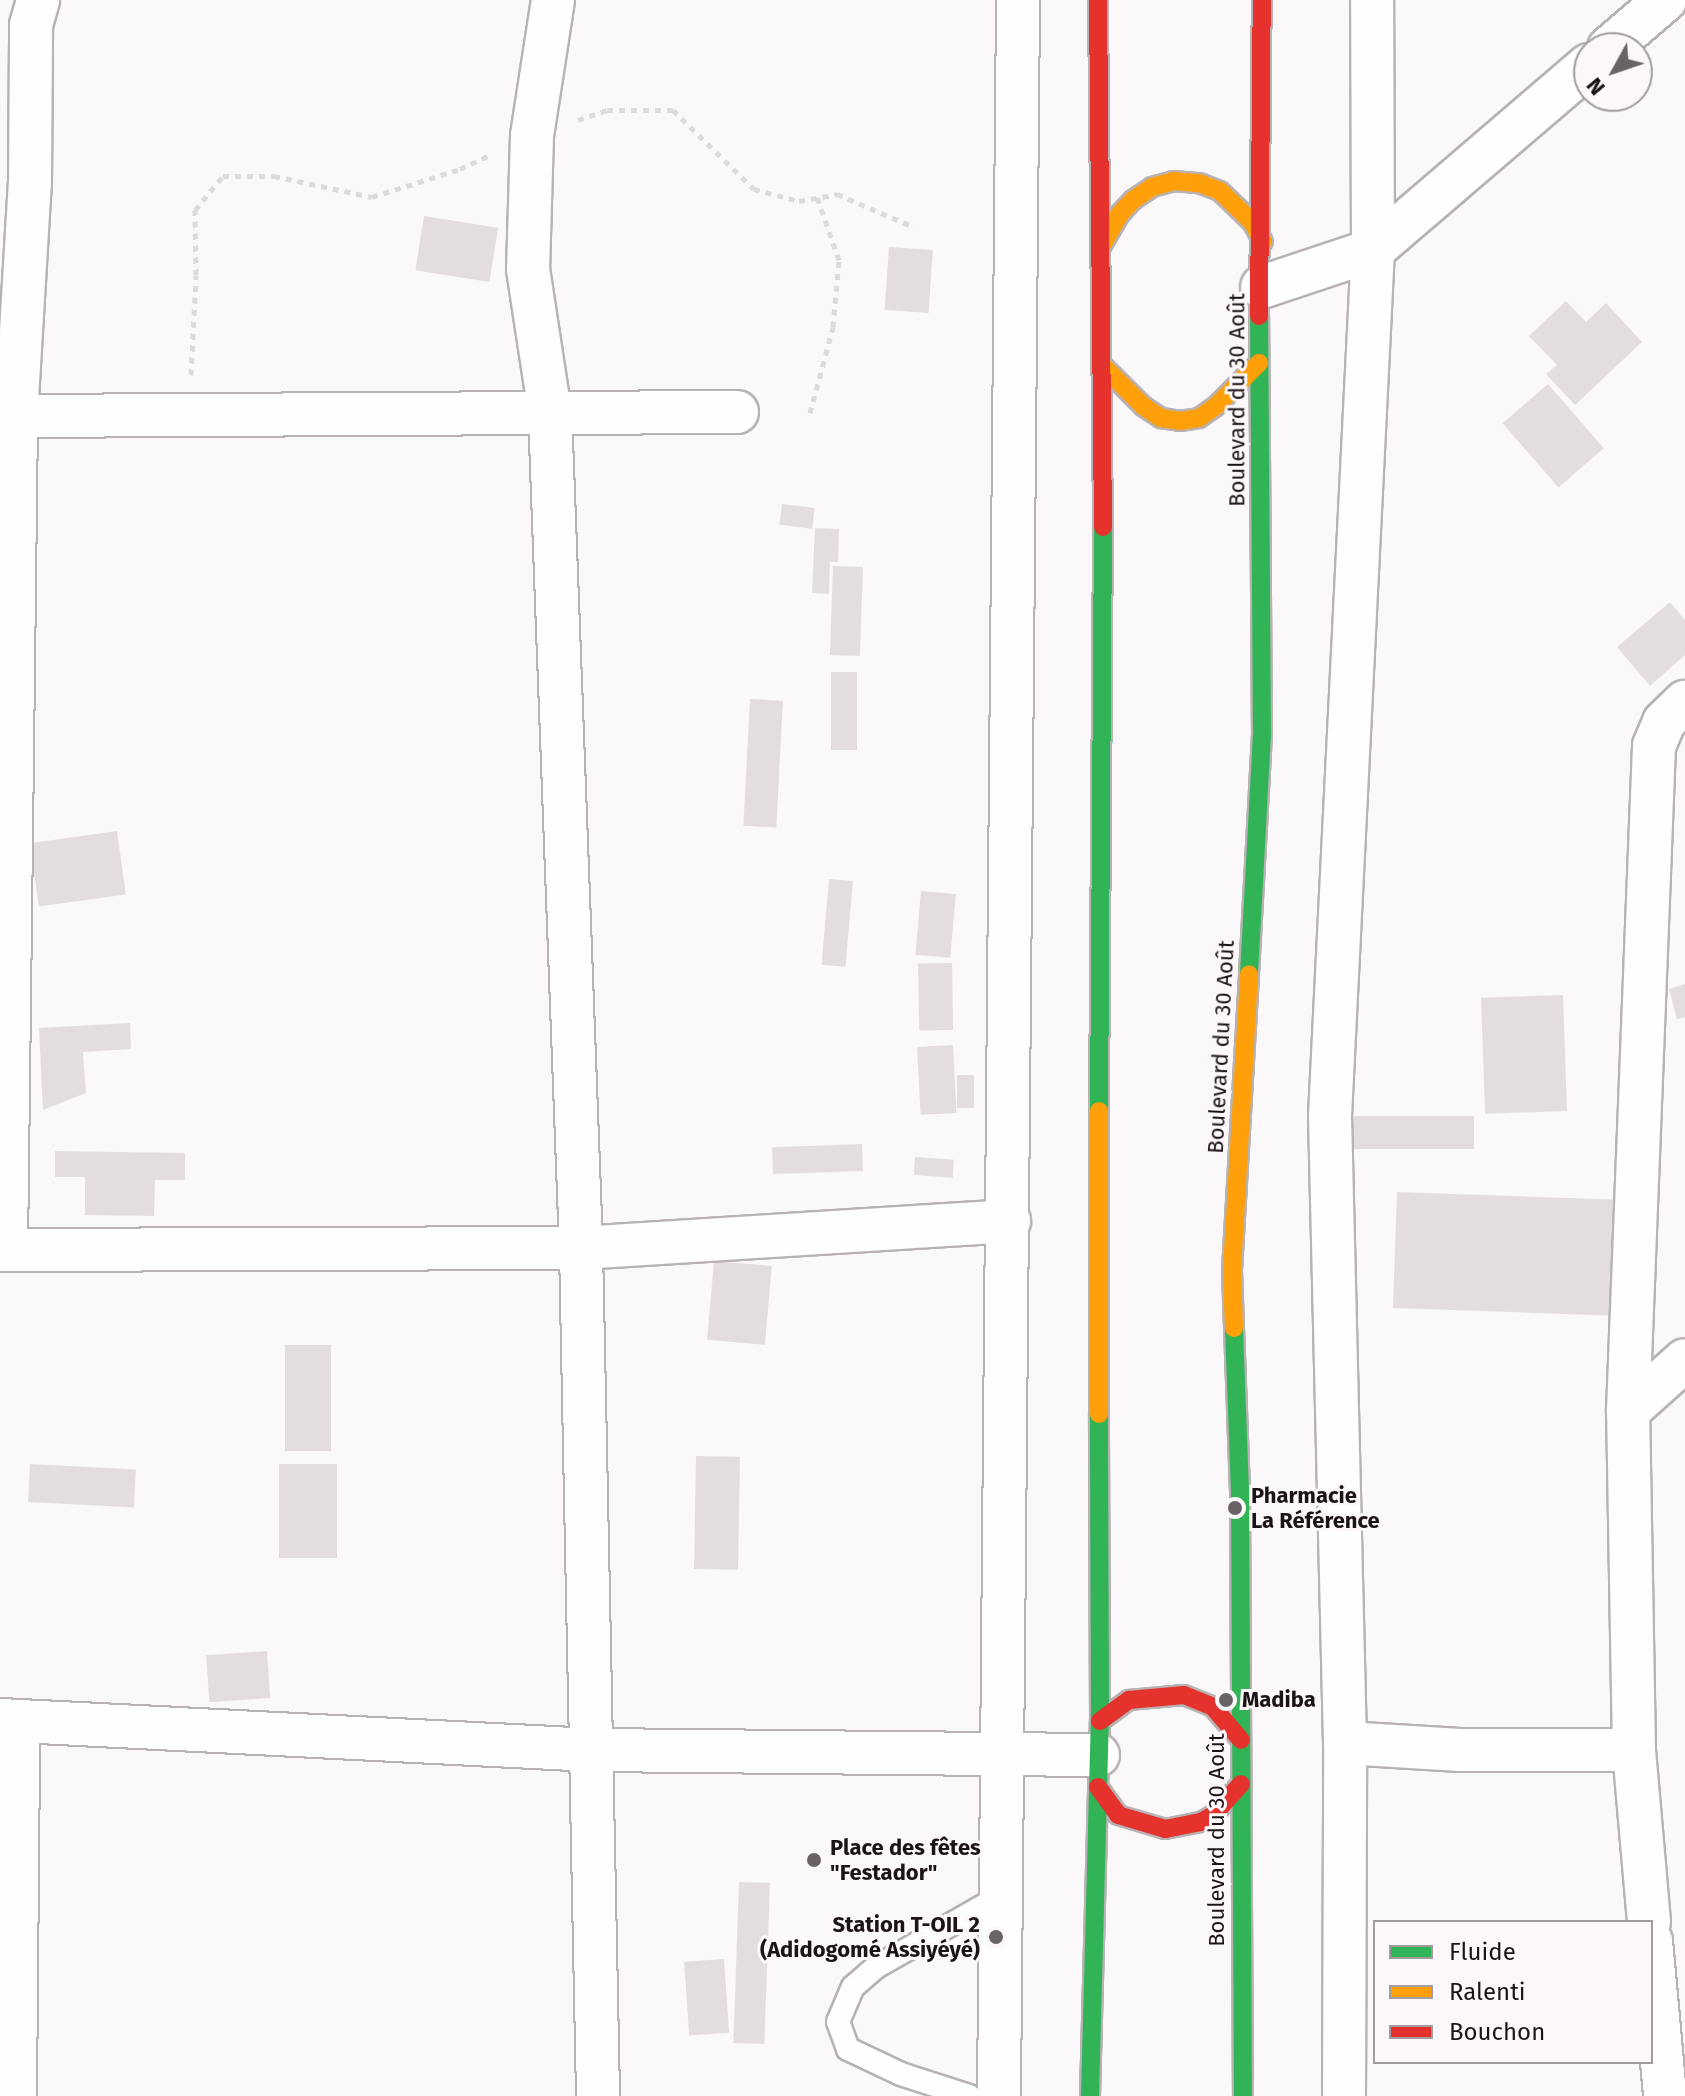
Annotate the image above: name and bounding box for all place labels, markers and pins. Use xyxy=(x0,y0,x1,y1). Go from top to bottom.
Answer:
place label: Pharmacie La Référence xyxy=(1251,1482,1380,1534)
marker: Pharmacie La Référence xyxy=(1226,1499,1244,1517)
place label: Madiba xyxy=(1242,1687,1316,1713)
marker: Madiba xyxy=(1217,1691,1235,1709)
place label: Place des fêtes "Festador" xyxy=(830,1834,981,1886)
marker: Place des fêtes "Festador" xyxy=(805,1851,823,1869)
place label: Station T-OIL 2 (Adidogomé Assiyéyé) xyxy=(760,1911,980,1962)
marker: Station T-OIL 2 (Adidogomé Assiyéyé) xyxy=(987,1928,1005,1946)

